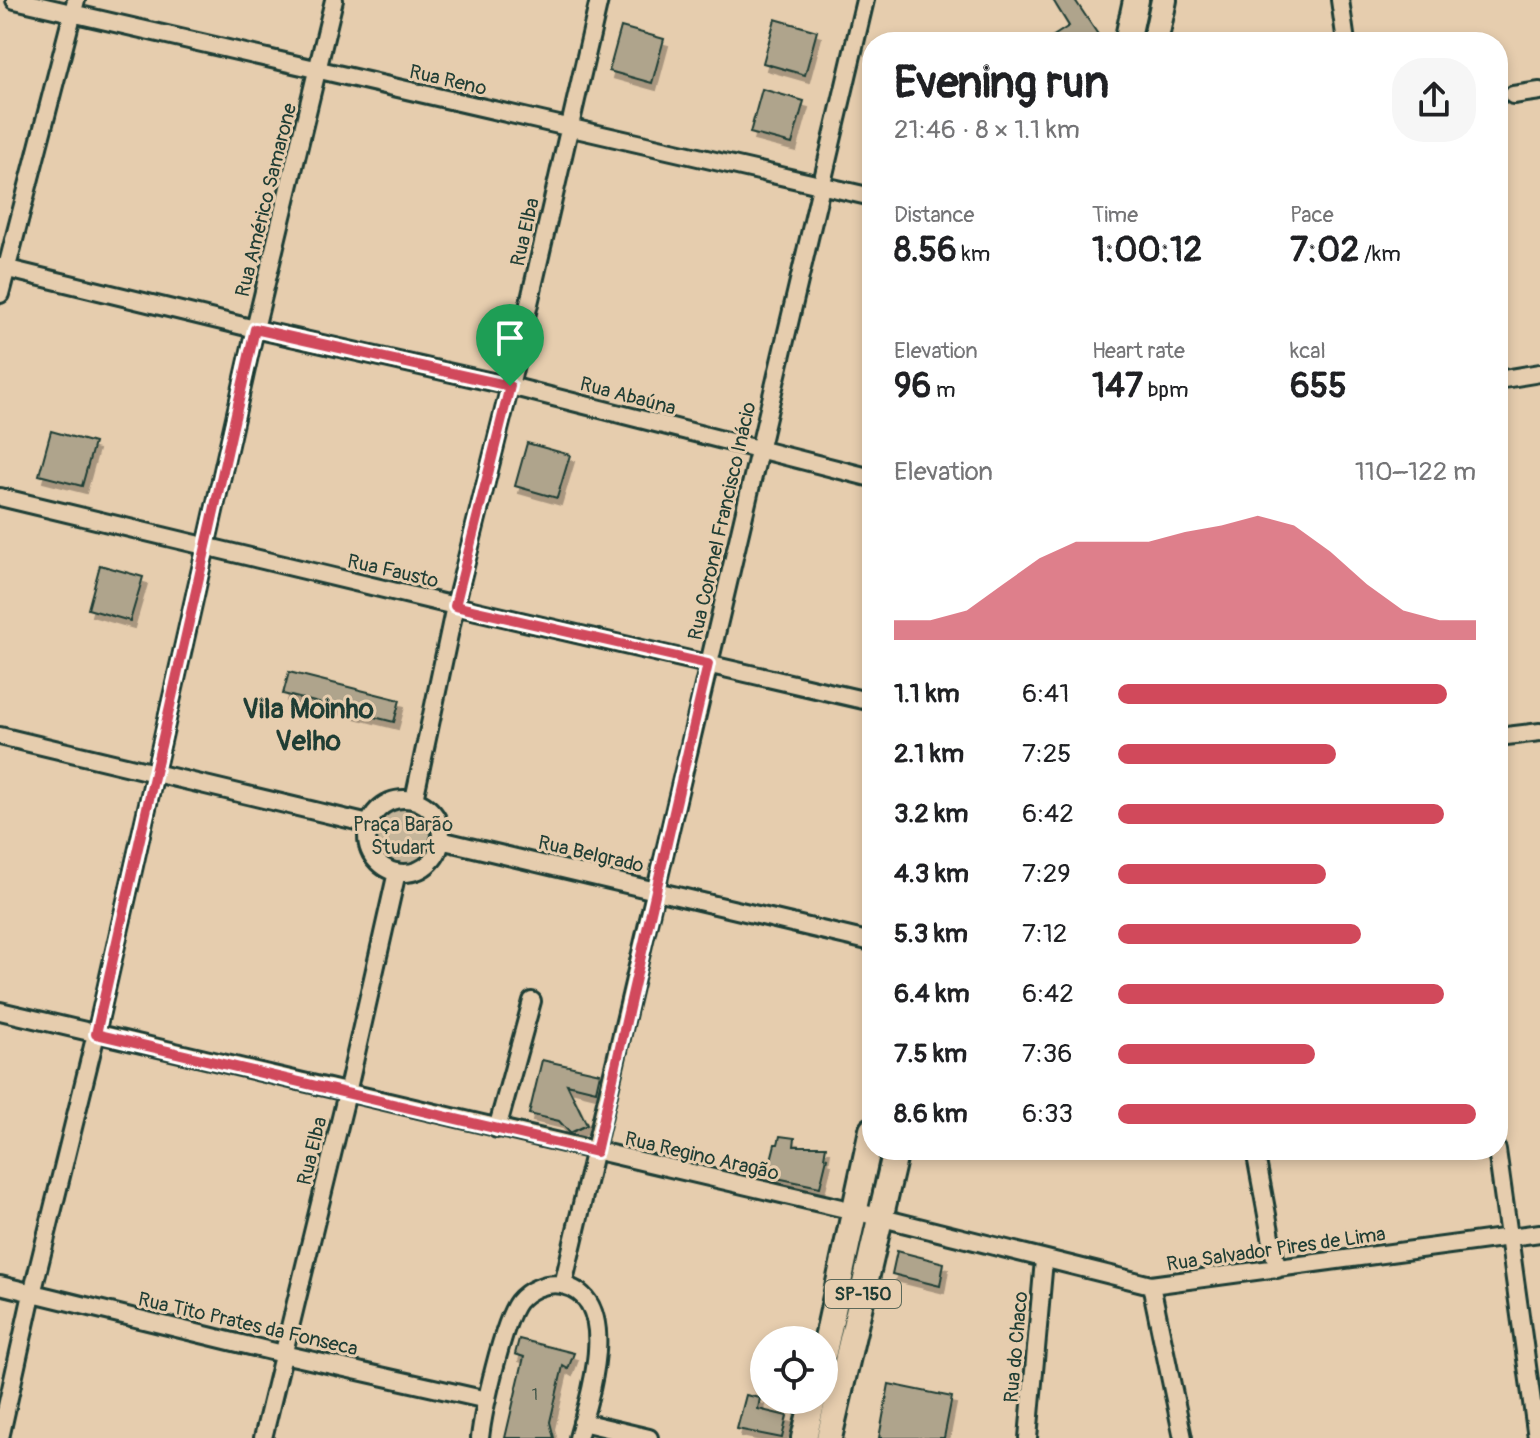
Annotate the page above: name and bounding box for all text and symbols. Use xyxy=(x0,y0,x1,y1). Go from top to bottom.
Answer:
text: Evening run xyxy=(894,56,1109,111)
button: share xyxy=(1392,58,1476,142)
street label: Rua Reno xyxy=(407,59,489,101)
street label: Rua Américo Samarone xyxy=(230,100,302,299)
text: 21:46 · 8 × 1.1 km xyxy=(894,114,1080,146)
street label: Rua Elba xyxy=(505,195,545,269)
text: Distance xyxy=(894,201,974,229)
text: Time xyxy=(1092,201,1138,229)
text: Pace xyxy=(1290,201,1334,229)
text: 8.56 xyxy=(894,229,957,272)
text: 1:00:12 xyxy=(1092,229,1202,272)
text: 7:02 xyxy=(1290,229,1359,272)
text: km xyxy=(957,240,990,268)
text: /km xyxy=(1359,240,1401,268)
pin xyxy=(476,304,544,386)
icon: arrive xyxy=(488,316,532,360)
text: Elevation xyxy=(894,337,978,365)
text: Heart rate xyxy=(1092,337,1185,365)
text: kcal xyxy=(1290,337,1326,365)
text: 96 xyxy=(894,365,931,408)
text: 147 xyxy=(1092,365,1143,408)
text: 655 xyxy=(1290,365,1347,408)
street label: Rua Abaúna xyxy=(577,371,679,421)
text: m xyxy=(931,376,956,404)
text: bpm xyxy=(1143,376,1189,404)
street label: Rua Coronel Francisco Inácio xyxy=(682,399,762,643)
text: Elevation xyxy=(894,456,993,488)
text: 110–122 m xyxy=(1355,456,1476,488)
street label: Rua Fausto xyxy=(345,548,441,594)
text: 1.1 km xyxy=(894,678,960,710)
text: 6:41 xyxy=(1022,678,1069,710)
district label: Vila Moinho Velho xyxy=(242,692,374,759)
text: 2.1 km xyxy=(894,738,964,770)
text: 7:25 xyxy=(1022,738,1071,770)
text: 3.2 km xyxy=(894,798,968,830)
text: 6:42 xyxy=(1022,798,1074,830)
park label: Praça Barão Studart xyxy=(353,812,453,860)
street label: Rua Belgrado xyxy=(536,830,647,878)
text: 4.3 km xyxy=(894,858,969,890)
text: 7:29 xyxy=(1022,858,1071,890)
text: 5.3 km xyxy=(894,918,968,950)
text: 7:12 xyxy=(1022,918,1067,950)
text: 6.4 km xyxy=(894,978,969,1010)
text: 6:42 xyxy=(1022,978,1074,1010)
text: 7.5 km xyxy=(894,1038,967,1070)
text: 7:36 xyxy=(1022,1038,1072,1070)
text: 8.6 km xyxy=(894,1098,968,1130)
text: 6:33 xyxy=(1022,1098,1073,1130)
street label: Rua Elba xyxy=(291,1114,333,1188)
street label: Rua Regino Aragão xyxy=(622,1126,782,1186)
street label: Rua Salvador Pires de Lima xyxy=(1165,1221,1387,1277)
road number: SP-150 xyxy=(825,1280,901,1308)
street label: Rua Tito Prates da Fonseca xyxy=(136,1287,360,1361)
street label: Rua do Chaco xyxy=(999,1290,1033,1404)
map controls xyxy=(750,1326,838,1414)
button: locate xyxy=(750,1326,838,1414)
house number: 1 xyxy=(532,1385,538,1405)

